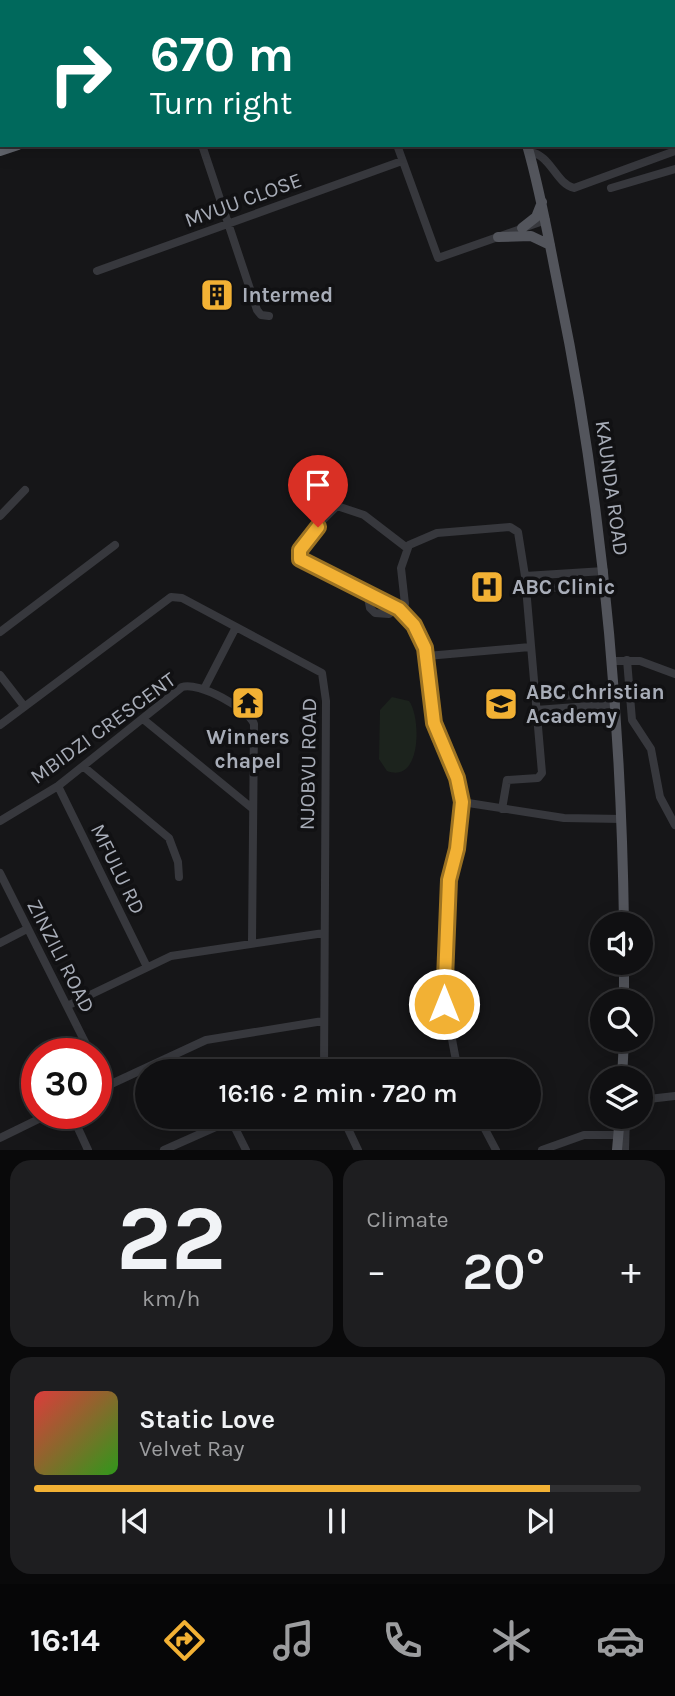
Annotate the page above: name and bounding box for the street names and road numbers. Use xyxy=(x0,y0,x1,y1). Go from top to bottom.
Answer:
street label: MVUU CLOSE xyxy=(181,168,305,232)
street label: KAUNDA ROAD xyxy=(591,419,633,557)
street label: MBIDZI CRESCENT xyxy=(26,667,181,789)
street label: NJOBVU ROAD xyxy=(295,698,321,830)
street label: MFULU RD xyxy=(86,820,150,918)
street label: ZINZILI ROAD xyxy=(22,895,100,1017)

